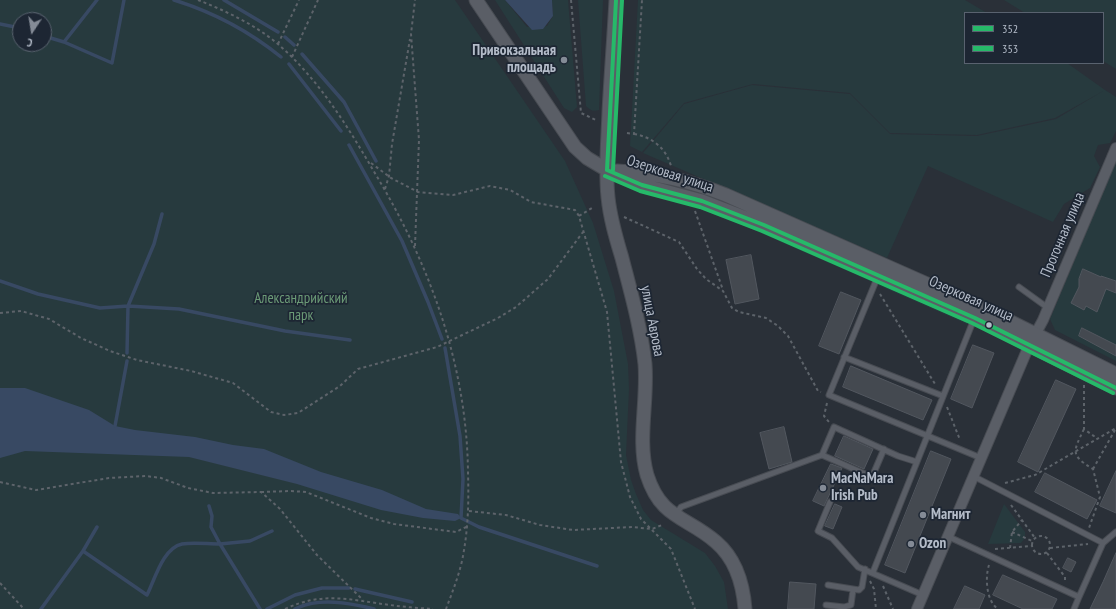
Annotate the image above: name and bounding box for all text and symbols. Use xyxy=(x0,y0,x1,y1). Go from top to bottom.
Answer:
north arrow xyxy=(12,12,52,52)
legend xyxy=(964,12,1104,64)
text: 352 xyxy=(1002,21,1018,36)
text: С xyxy=(26,35,34,50)
text: 353 xyxy=(1002,41,1018,56)
place label: Привокзальная площадь xyxy=(472,42,556,77)
marker: Привокзальная площадь xyxy=(559,55,569,65)
street label: Озерковая улица xyxy=(624,152,716,196)
street label: Прогонная улица xyxy=(1037,190,1089,280)
street label: Озерковая улица xyxy=(926,272,1016,326)
street label: улица Аврова xyxy=(636,284,668,358)
park label: Александрийский парк xyxy=(254,290,348,325)
unlabelled marker xyxy=(984,320,994,330)
place label: MacNaMara Irish Pub xyxy=(831,470,893,505)
marker: MacNaMara Irish Pub xyxy=(818,483,828,493)
place label: Магнит xyxy=(931,506,970,524)
marker: Магнит xyxy=(918,510,928,520)
place label: Ozon xyxy=(919,535,946,553)
marker: Ozon xyxy=(906,539,916,549)

